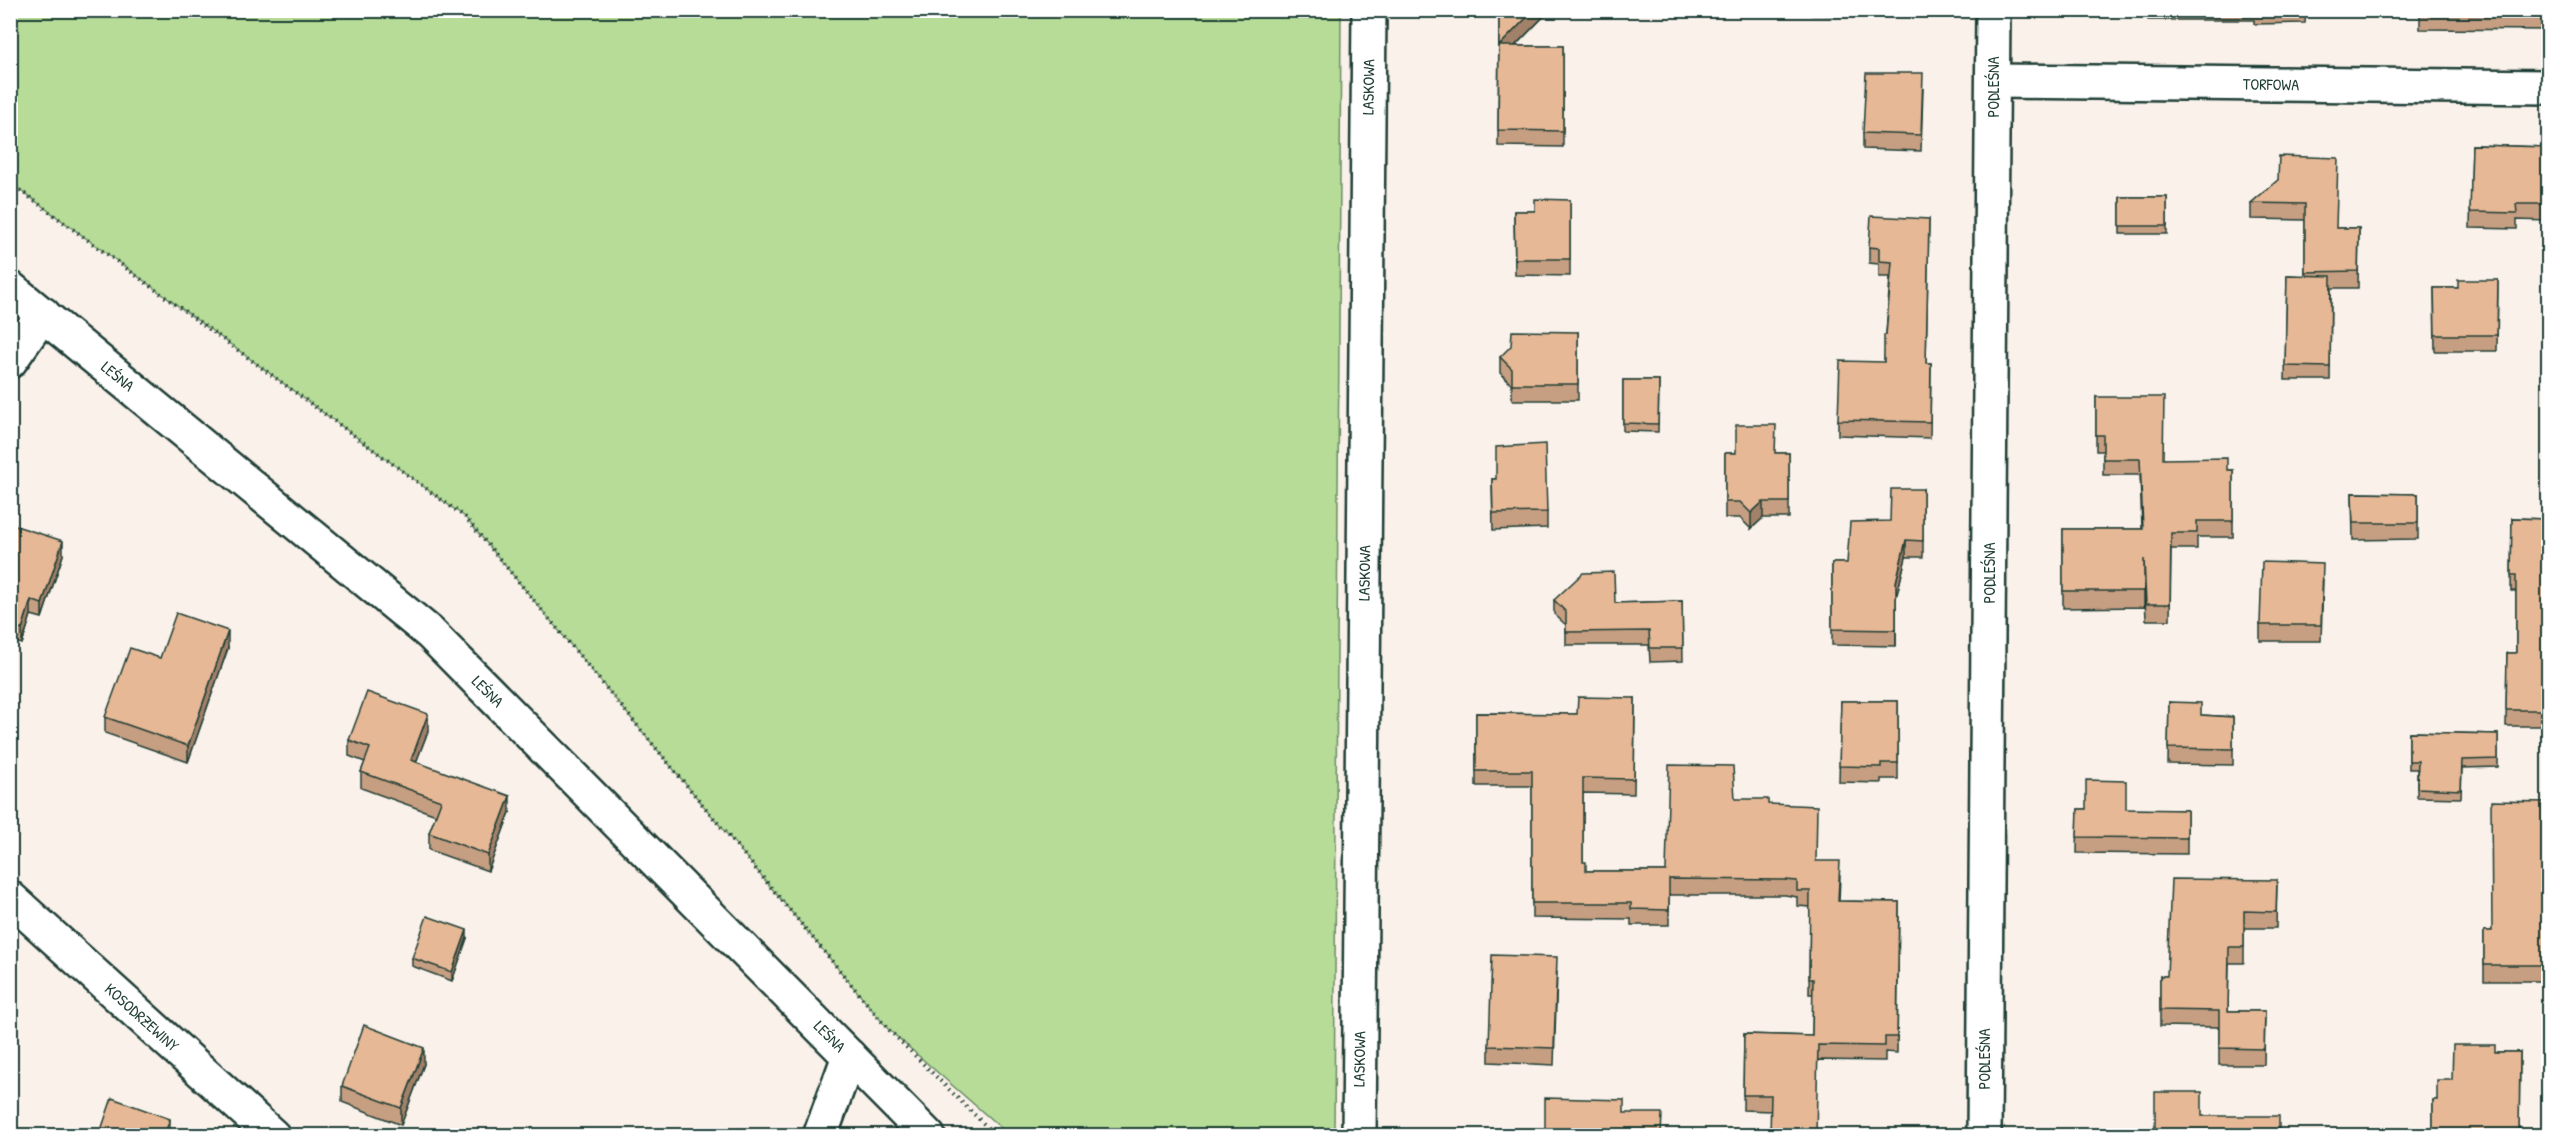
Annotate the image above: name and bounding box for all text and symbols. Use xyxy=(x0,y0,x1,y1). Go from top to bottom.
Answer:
street label: PODLEŚNA xyxy=(1982,56,2004,117)
street label: LASKOWA xyxy=(1357,59,1379,115)
street label: TORFOWA xyxy=(2243,73,2299,95)
street label: LEŚNA xyxy=(97,356,139,396)
street label: PODLEŚNA xyxy=(1978,542,2000,603)
street label: LASKOWA xyxy=(1353,545,1375,601)
street label: LEŚNA xyxy=(467,670,509,712)
street label: KOSODRZEWINY xyxy=(100,978,184,1056)
street label: LEŚNA xyxy=(809,1015,851,1057)
street label: PODLEŚNA xyxy=(1973,1028,1995,1089)
street label: LASKOWA xyxy=(1348,1031,1370,1087)

